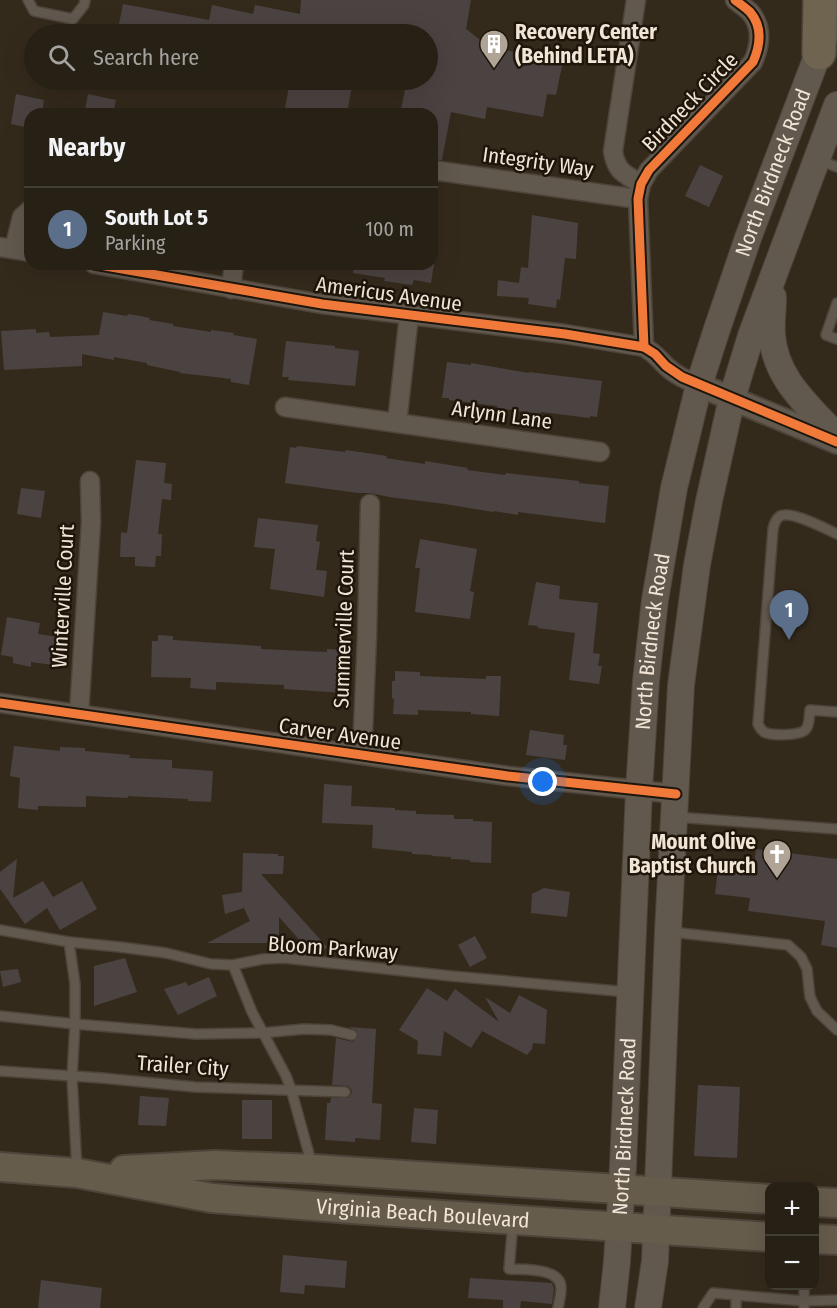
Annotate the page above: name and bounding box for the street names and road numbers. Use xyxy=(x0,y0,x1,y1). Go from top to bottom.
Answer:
street label: Birdneck Circle xyxy=(636,47,744,157)
street label: North Birdneck Road xyxy=(730,85,817,260)
street label: Integrity Way xyxy=(481,141,596,183)
street label: Americus Avenue xyxy=(314,271,464,317)
street label: Arlynn Lane xyxy=(450,395,554,435)
street label: Winterville Court xyxy=(46,523,80,668)
street label: Summerville Court xyxy=(328,549,360,709)
street label: North Birdneck Road xyxy=(630,551,676,731)
street label: Carver Avenue xyxy=(277,713,403,755)
street label: Bloom Parkway xyxy=(267,930,399,966)
street label: North Birdneck Road xyxy=(607,1037,641,1216)
street label: Trailer City xyxy=(136,1050,230,1082)
street label: Virginia Beach Boulevard xyxy=(315,1193,530,1234)

